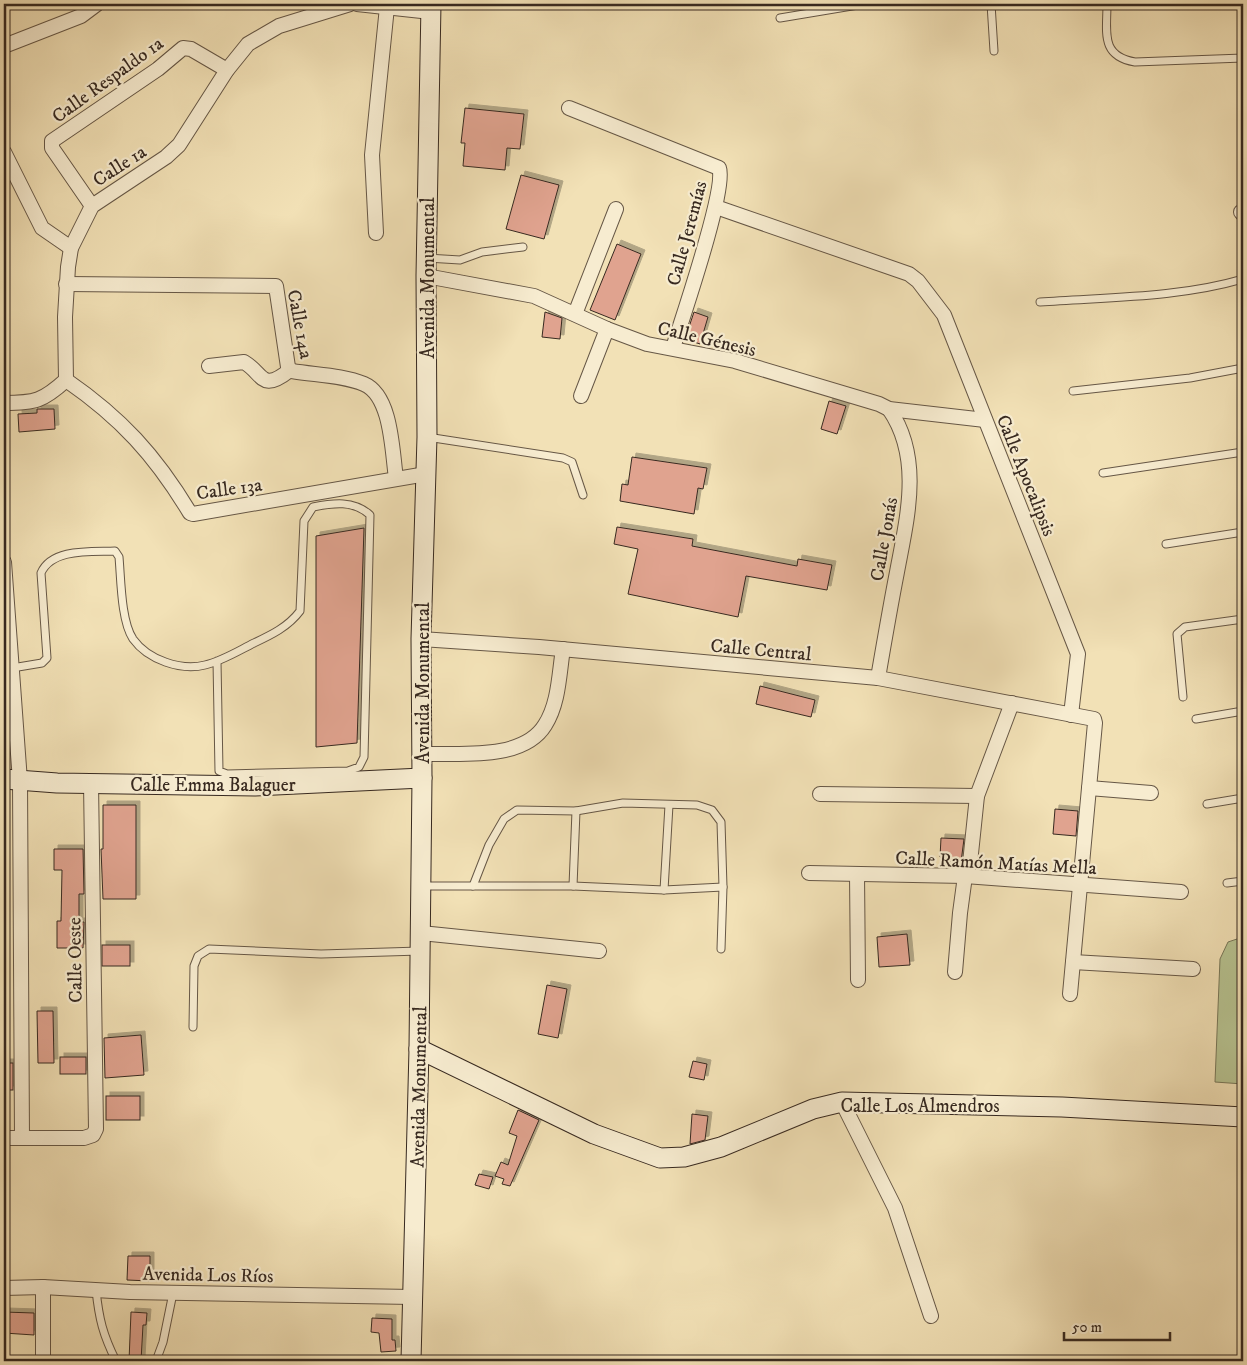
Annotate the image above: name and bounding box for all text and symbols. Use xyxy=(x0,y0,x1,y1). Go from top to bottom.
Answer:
street label: Calle Respaldo 1a xyxy=(48,32,168,128)
street label: Calle 1a xyxy=(89,141,151,192)
street label: Calle Jeremías xyxy=(662,178,712,288)
street label: Avenida Monumental xyxy=(417,197,440,359)
street label: Calle 14a xyxy=(282,288,317,361)
street label: Calle Génesis xyxy=(655,317,758,362)
street label: Calle Apocalipsis xyxy=(991,412,1060,540)
street label: Calle 13a xyxy=(195,473,264,505)
street label: Calle Jonás xyxy=(866,496,903,583)
street label: Avenida Monumental xyxy=(412,602,435,764)
street label: Calle Central xyxy=(709,635,813,666)
street label: Calle Emma Balaguer xyxy=(130,774,296,797)
street label: Calle Ramón Matías Mella xyxy=(895,847,1097,880)
street label: Calle Oeste xyxy=(63,917,88,1003)
street label: Avenida Monumental xyxy=(407,1006,432,1168)
street label: Calle Los Almendros xyxy=(840,1095,1000,1118)
street label: Avenida Los Ríos xyxy=(142,1263,274,1288)
scale bar xyxy=(1064,1310,1171,1342)
text: 50 m xyxy=(1072,1318,1102,1337)

